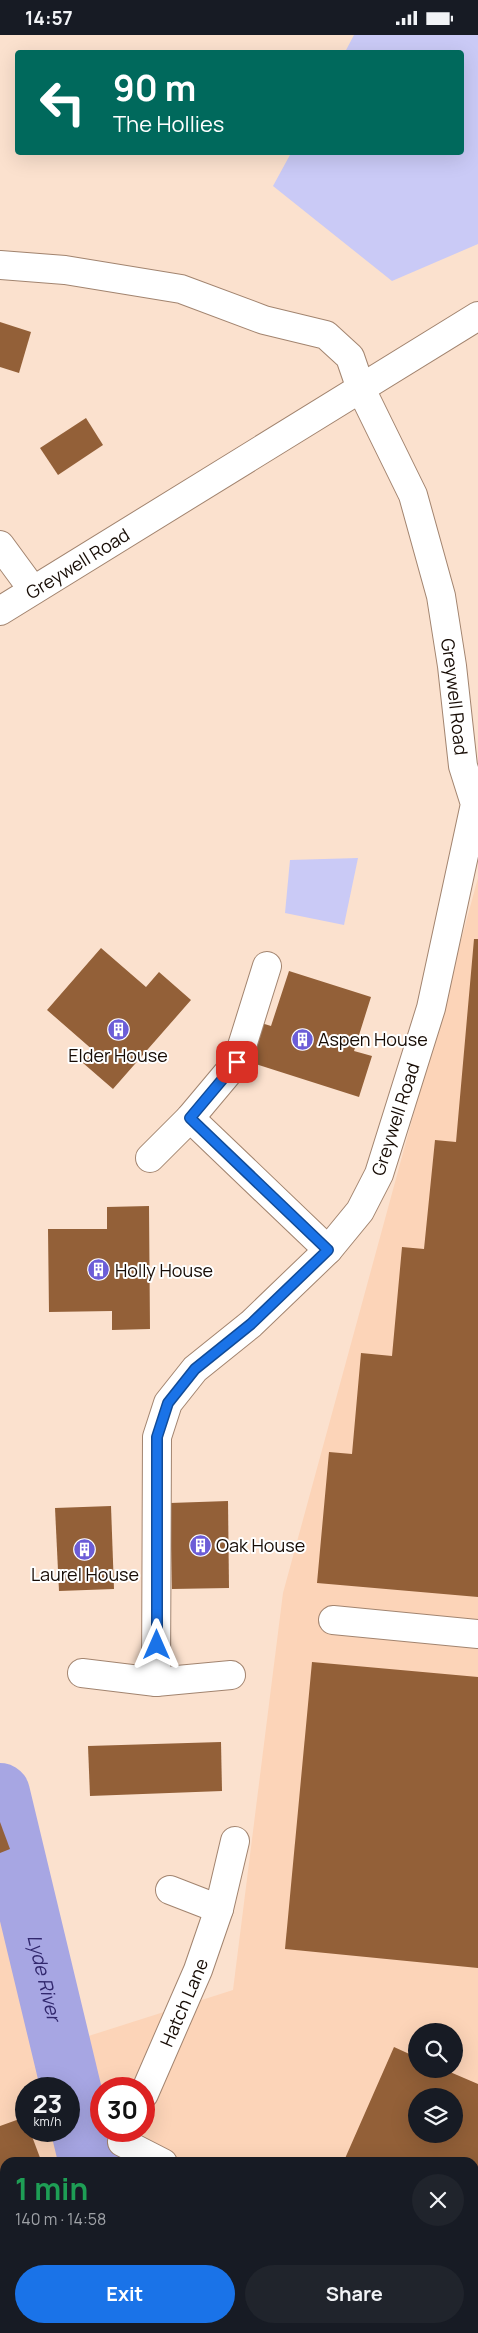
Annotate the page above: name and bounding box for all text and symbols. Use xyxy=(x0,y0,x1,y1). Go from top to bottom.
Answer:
text: 14:57 xyxy=(25,5,73,31)
text: 90 m xyxy=(113,64,196,112)
icon: left xyxy=(30,70,95,135)
text: The Hollies xyxy=(113,109,224,139)
street label: Greywell Road xyxy=(21,522,134,604)
street label: Greywell Road xyxy=(436,636,474,756)
building icon: Elder House xyxy=(106,1018,130,1042)
building icon: Aspen House xyxy=(290,1027,314,1051)
place label: Aspen House xyxy=(318,1027,428,1051)
pin xyxy=(216,1041,258,1083)
place label: Elder House xyxy=(68,1043,168,1067)
icon: arrive xyxy=(223,1048,251,1076)
street label: Greywell Road xyxy=(365,1059,425,1179)
building icon: Holly House xyxy=(87,1258,111,1282)
place label: Holly House xyxy=(115,1258,213,1282)
building icon: Oak House xyxy=(188,1533,212,1557)
place label: Oak House xyxy=(216,1533,305,1557)
building icon: Laurel House xyxy=(73,1537,97,1561)
place label: Laurel House xyxy=(31,1562,139,1586)
position arrow xyxy=(130,1618,182,1670)
water label: Lyde River xyxy=(21,1932,68,2026)
street label: Hatch Lane xyxy=(154,1955,213,2050)
map controls xyxy=(408,2023,463,2143)
button: search xyxy=(408,2023,463,2078)
speed limit sign: 30 xyxy=(90,2077,155,2142)
text: 23 xyxy=(33,2086,62,2121)
button: layers xyxy=(408,2088,463,2143)
text: km/h xyxy=(34,2113,61,2130)
text: 1 min xyxy=(15,2168,88,2209)
button: close xyxy=(412,2174,464,2226)
text: 140 m · 14:58 xyxy=(15,2208,106,2230)
button: Exit xyxy=(15,2265,235,2323)
button: Share xyxy=(245,2265,464,2323)

